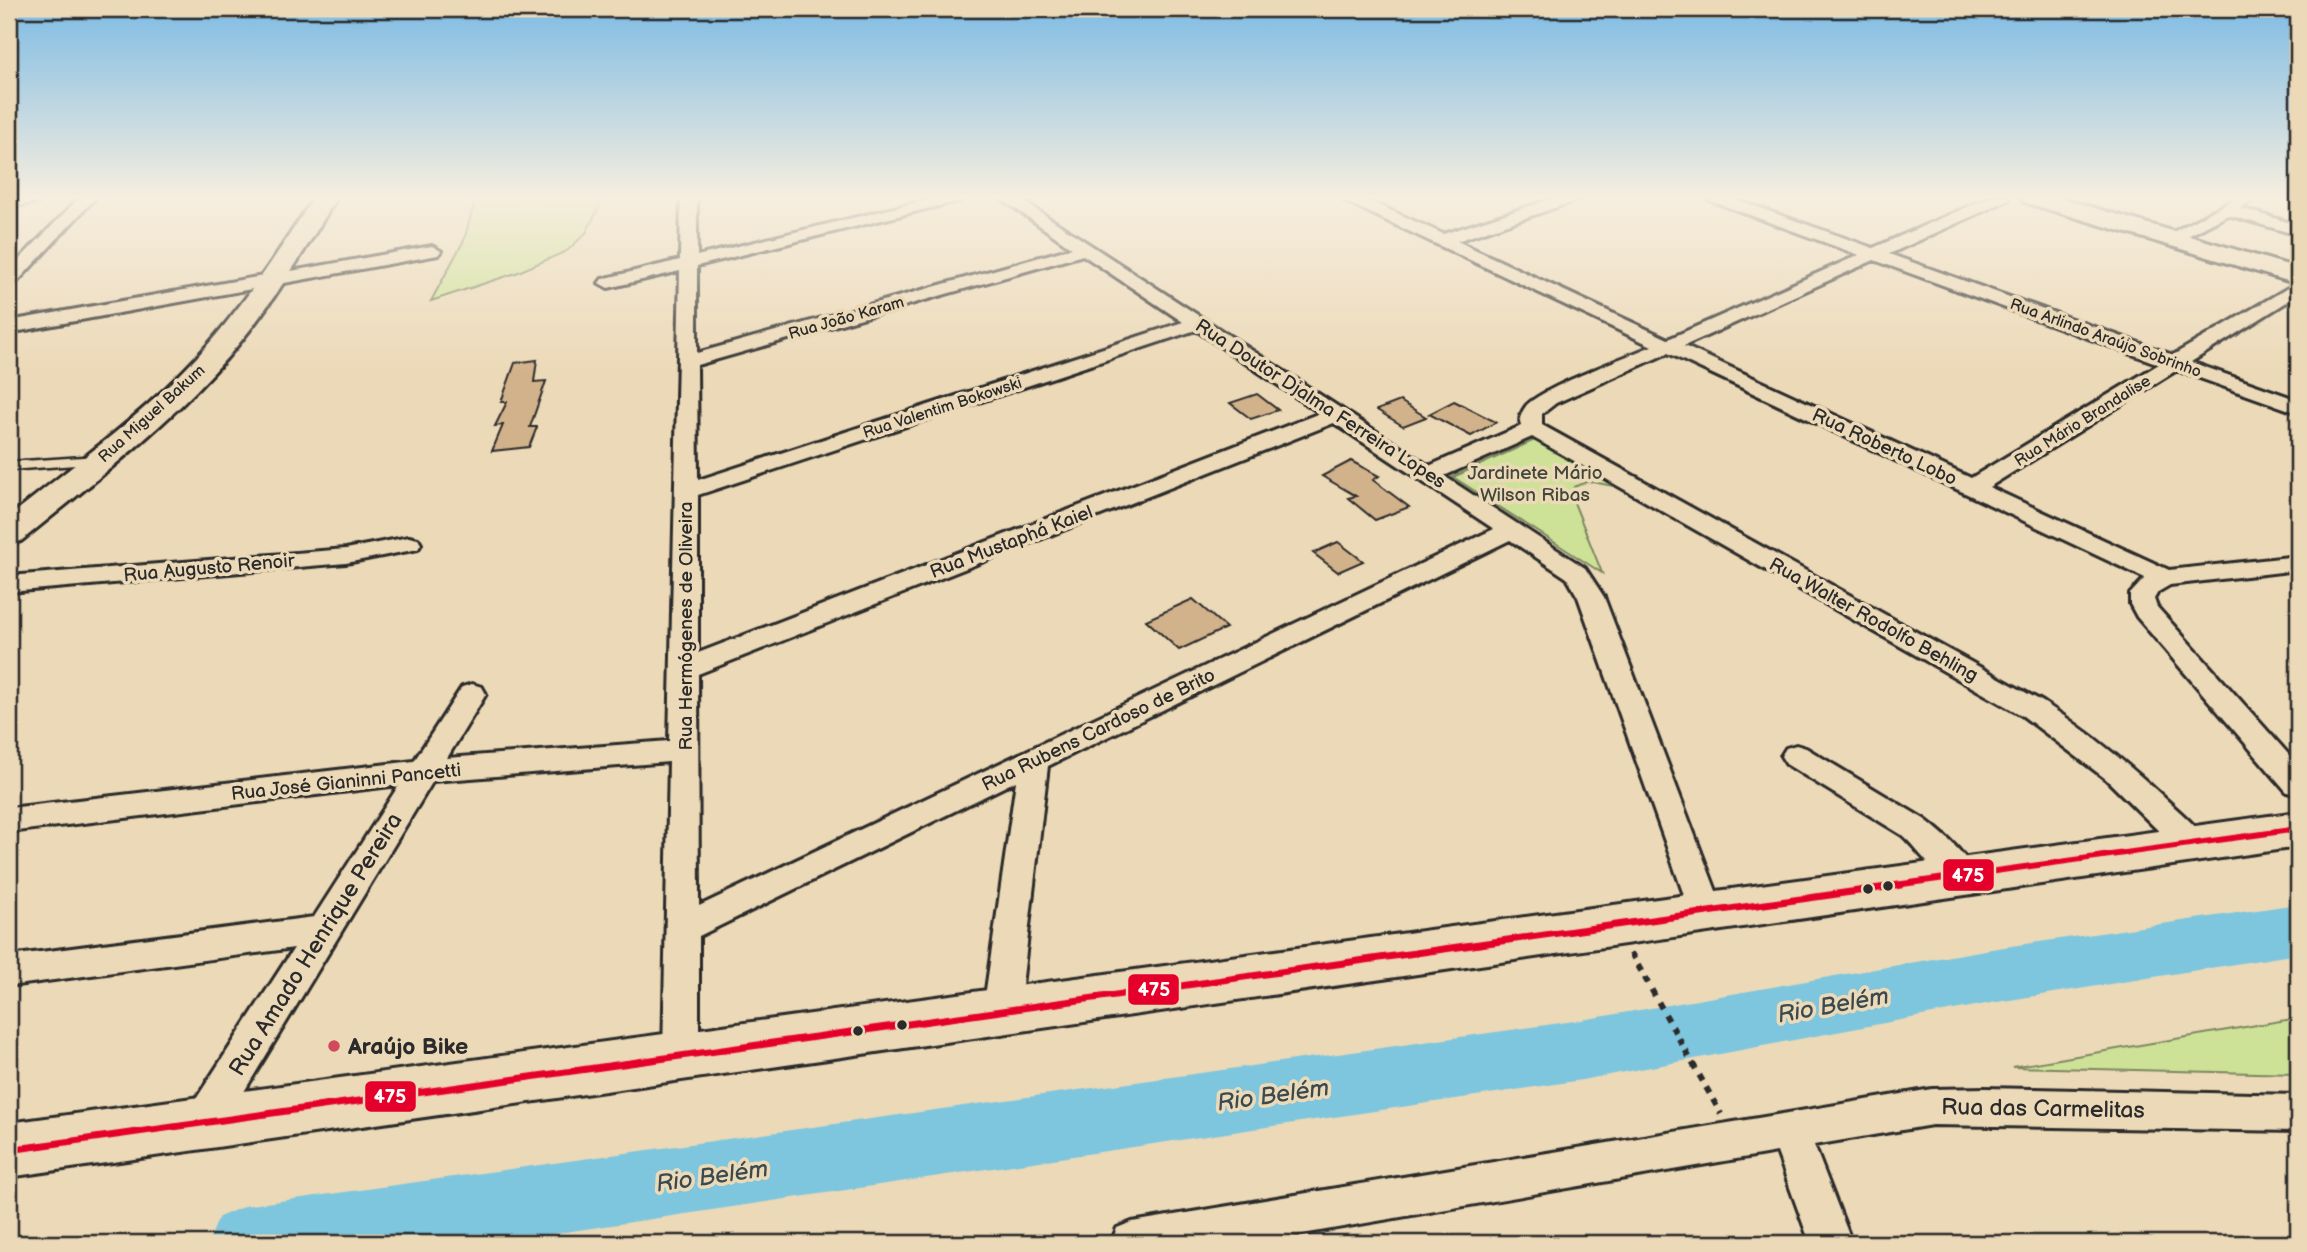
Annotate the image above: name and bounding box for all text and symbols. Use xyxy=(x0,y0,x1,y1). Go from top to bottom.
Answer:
street label: Rua João Karam xyxy=(786,293,906,344)
street label: Rua Arlindo Araújo Sobrinho xyxy=(2007,295,2204,382)
street label: Rua Doutor Djalma Ferreira Lopes xyxy=(1191,315,1450,494)
street label: Rua Miguel Bakum xyxy=(95,361,209,467)
street label: Rua Mário Brandalise xyxy=(2011,371,2155,471)
street label: Rua Valentim Bokowski xyxy=(861,374,1024,443)
street label: Rua Roberto Lobo xyxy=(1808,404,1960,491)
park label: Jardinete Mário Wilson Ribas xyxy=(1468,462,1603,507)
street label: Rua Mustaphá Kaiel xyxy=(927,501,1096,584)
street label: Rua Hermógenes de Oliveira xyxy=(675,502,698,750)
street label: Rua Augusto Renoir xyxy=(123,549,297,587)
street label: Rua Walter Rodolfo Behling xyxy=(1765,553,1982,687)
street label: Rua Rubens Cardoso de Brito xyxy=(978,664,1219,797)
street label: Rua José Gianinni Pancetti xyxy=(230,759,462,806)
street label: Rua Amado Henrique Pereira xyxy=(223,808,409,1081)
line badge: 475 xyxy=(1942,858,1995,892)
text: 475 xyxy=(1952,865,1984,888)
unlabelled marker xyxy=(1881,879,1895,893)
unlabelled marker xyxy=(1861,882,1875,896)
line badge: 475 xyxy=(1127,973,1180,1006)
text: 475 xyxy=(1138,979,1170,1002)
water label: Rio Belém xyxy=(1775,981,1891,1030)
unlabelled marker xyxy=(895,1018,909,1032)
unlabelled marker xyxy=(851,1024,865,1038)
place label: Araújo Bike xyxy=(347,1033,468,1061)
marker: Araújo Bike xyxy=(326,1038,342,1054)
water label: Rio Belém xyxy=(1215,1073,1331,1118)
line badge: 475 xyxy=(364,1080,417,1113)
text: 475 xyxy=(374,1086,406,1109)
street label: Rua das Carmelitas xyxy=(1941,1093,2145,1125)
water label: Rio Belém xyxy=(654,1154,770,1199)

